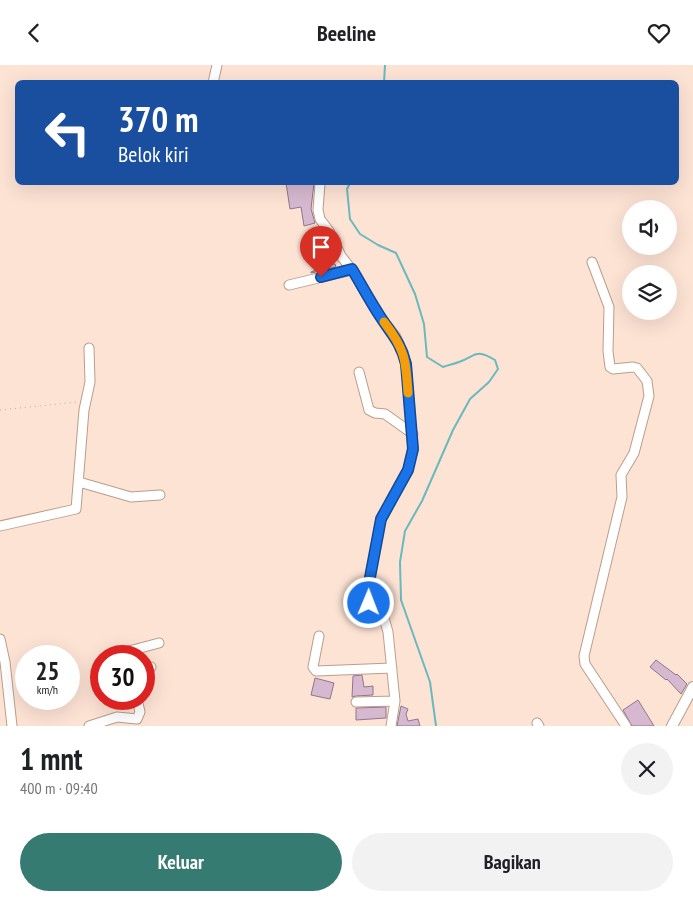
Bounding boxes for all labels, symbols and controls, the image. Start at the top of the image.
icon: back [20,19,48,47]
text: Beeline [317,19,376,47]
icon: heart [645,19,673,47]
text: 370 m [118,96,199,142]
icon: left [35,100,100,165]
text: Belok kiri [118,140,189,168]
map controls [622,200,677,320]
button: sound [622,200,677,255]
pin [300,226,342,277]
icon: arrive [307,233,335,261]
button: layers [622,265,677,320]
position arrow [342,576,394,628]
speed limit sign: 30 [90,645,155,710]
text: 25 [36,655,59,687]
text: km/h [37,682,58,697]
text: 1 mnt [20,739,83,778]
button: close [621,743,673,795]
text: 400 m · 09:40 [20,778,98,798]
button: Keluar [20,833,342,891]
button: Bagikan [352,833,673,891]

